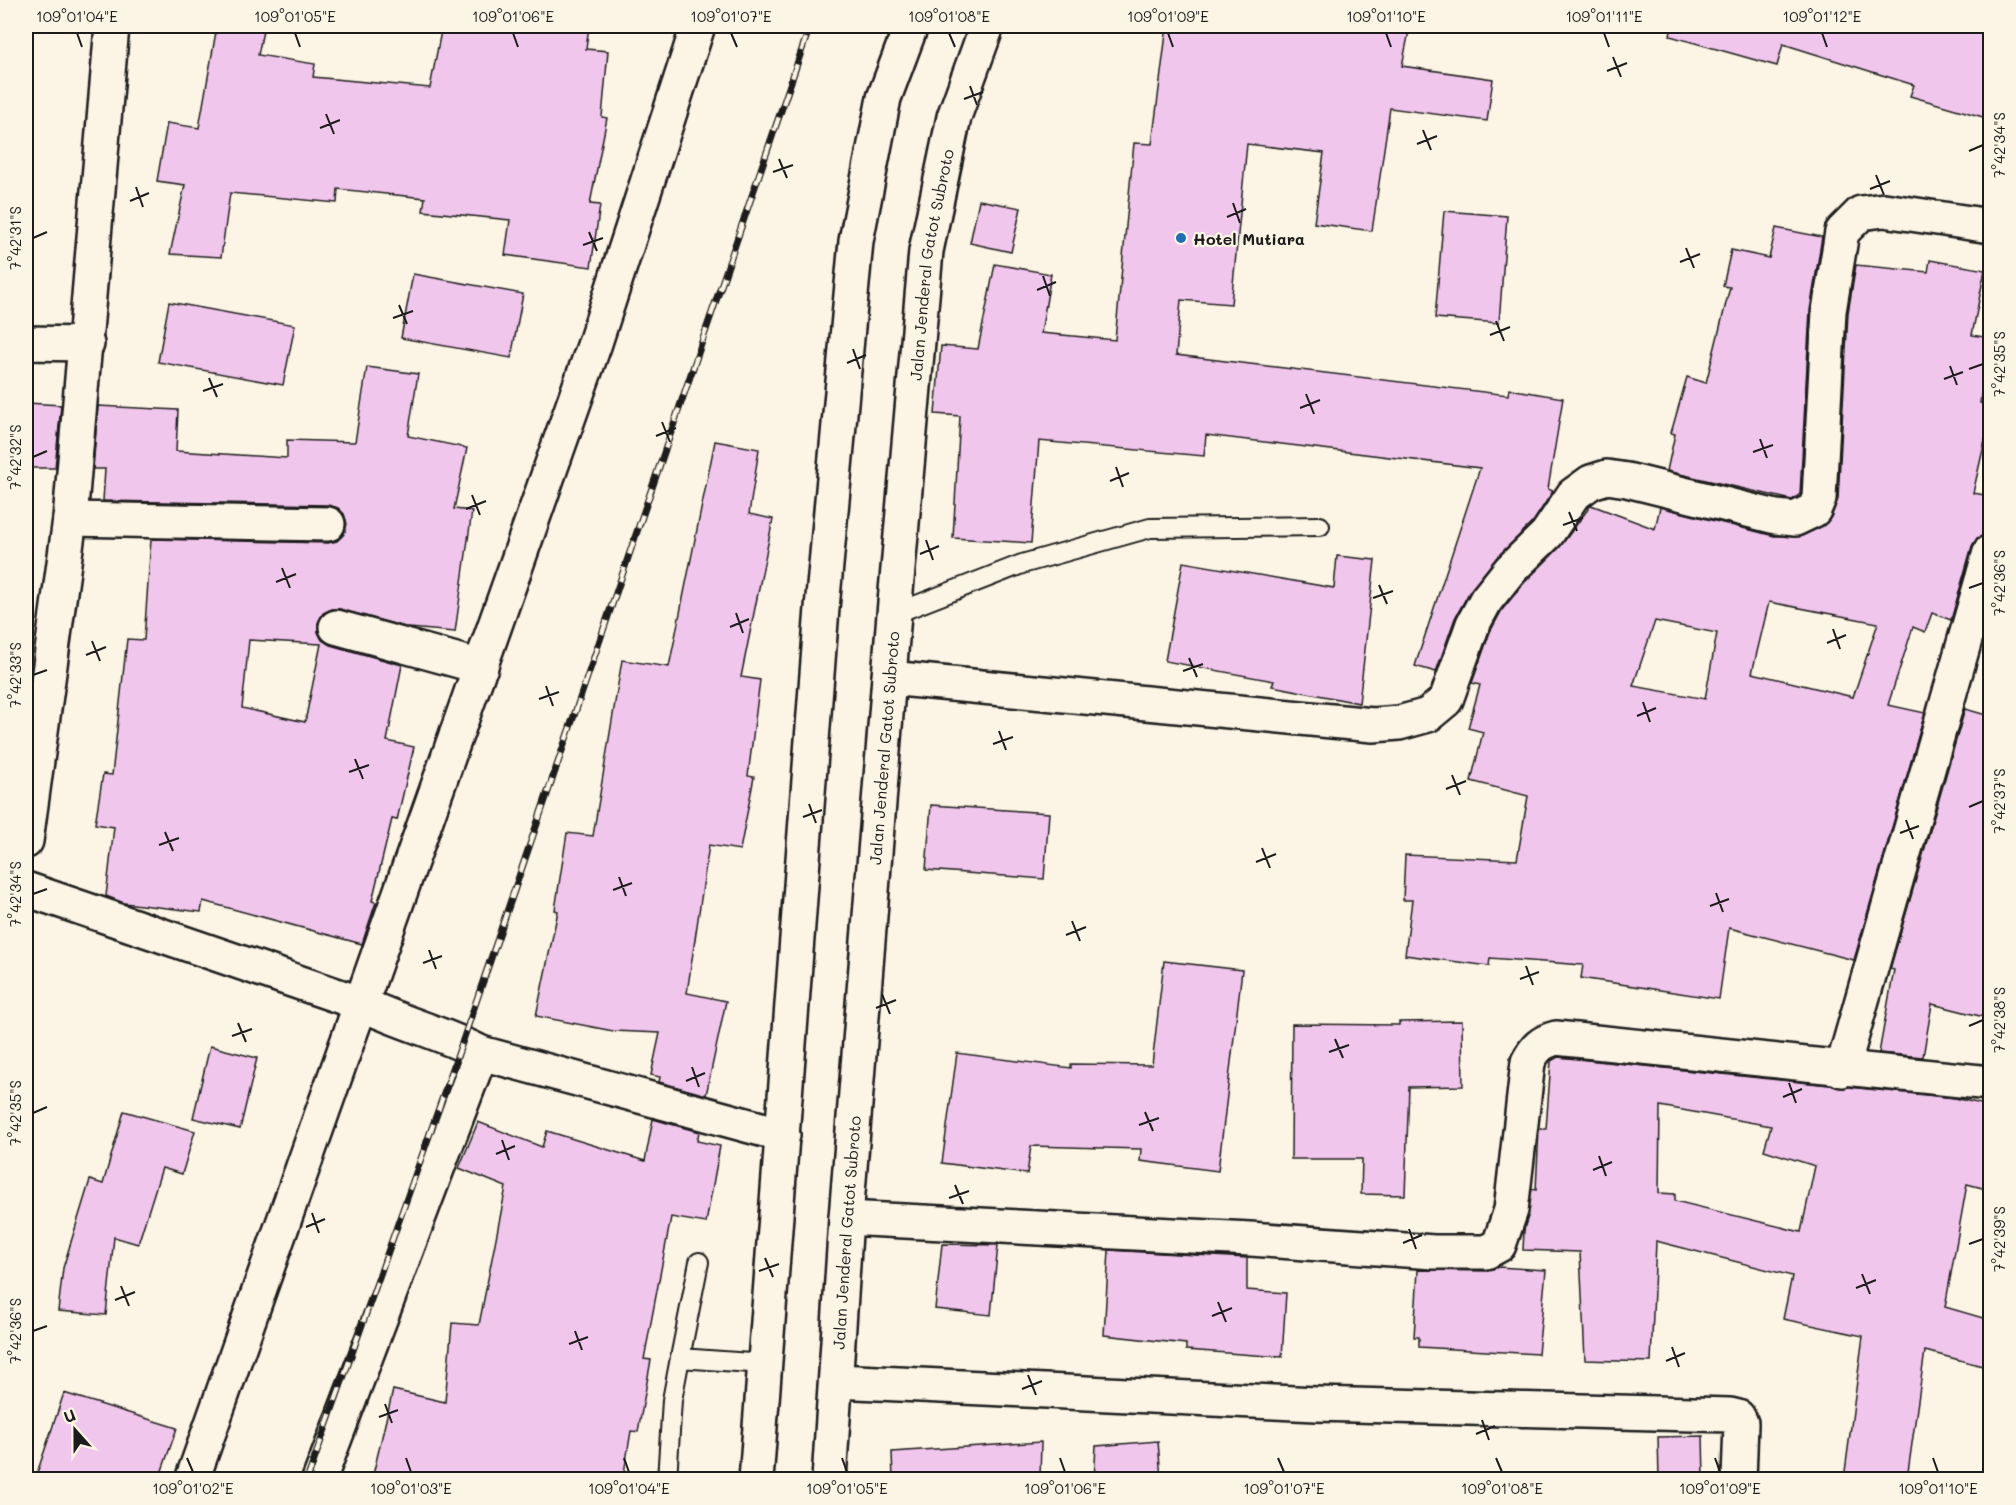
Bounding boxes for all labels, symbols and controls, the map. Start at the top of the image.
text: 109°01'04"E [36,6,118,26]
text: 109°01'05"E [254,6,336,26]
text: 109°01'06"E [472,6,554,26]
text: 109°01'07"E [690,6,772,26]
text: 109°01'08"E [908,6,990,26]
text: 109°01'09"E [1127,6,1209,26]
text: 109°01'10"E [1346,6,1426,26]
text: 109°01'11"E [1565,6,1643,26]
text: 109°01'12"E [1783,6,1862,26]
text: 7°42'34"S [1989,112,2009,178]
street label: Jalan Jenderal Gatot Subroto [904,147,958,381]
text: 7°42'31"S [5,206,25,270]
place label: Hotel Mutiara [1193,228,1305,249]
marker: Hotel Mutiara [1174,231,1188,245]
text: 7°42'35"S [1989,331,2009,397]
text: 7°42'32"S [5,424,25,490]
text: 7°42'36"S [1989,550,2009,616]
street label: Jalan Jenderal Gatot Subroto [864,630,903,866]
text: 7°42'33"S [5,642,25,708]
text: 7°42'37"S [1989,768,2009,834]
text: 7°42'34"S [5,861,25,927]
text: 7°42'38"S [1989,987,2009,1053]
text: 7°42'35"S [5,1080,25,1146]
street label: Jalan Jenderal Gatot Subroto [827,1115,865,1350]
text: 7°42'39"S [1989,1206,2009,1272]
text: 7°42'36"S [5,1298,25,1364]
north arrow [45,1400,105,1460]
text: U [60,1404,78,1427]
text: 109°01'02"E [152,1478,234,1498]
text: 109°01'03"E [370,1478,452,1498]
text: 109°01'04"E [588,1478,670,1498]
text: 109°01'05"E [806,1478,888,1498]
text: 109°01'06"E [1024,1478,1106,1498]
text: 109°01'07"E [1243,1478,1325,1498]
text: 109°01'08"E [1461,1478,1543,1498]
text: 109°01'09"E [1679,1478,1761,1498]
text: 109°01'10"E [1898,1478,1978,1498]

